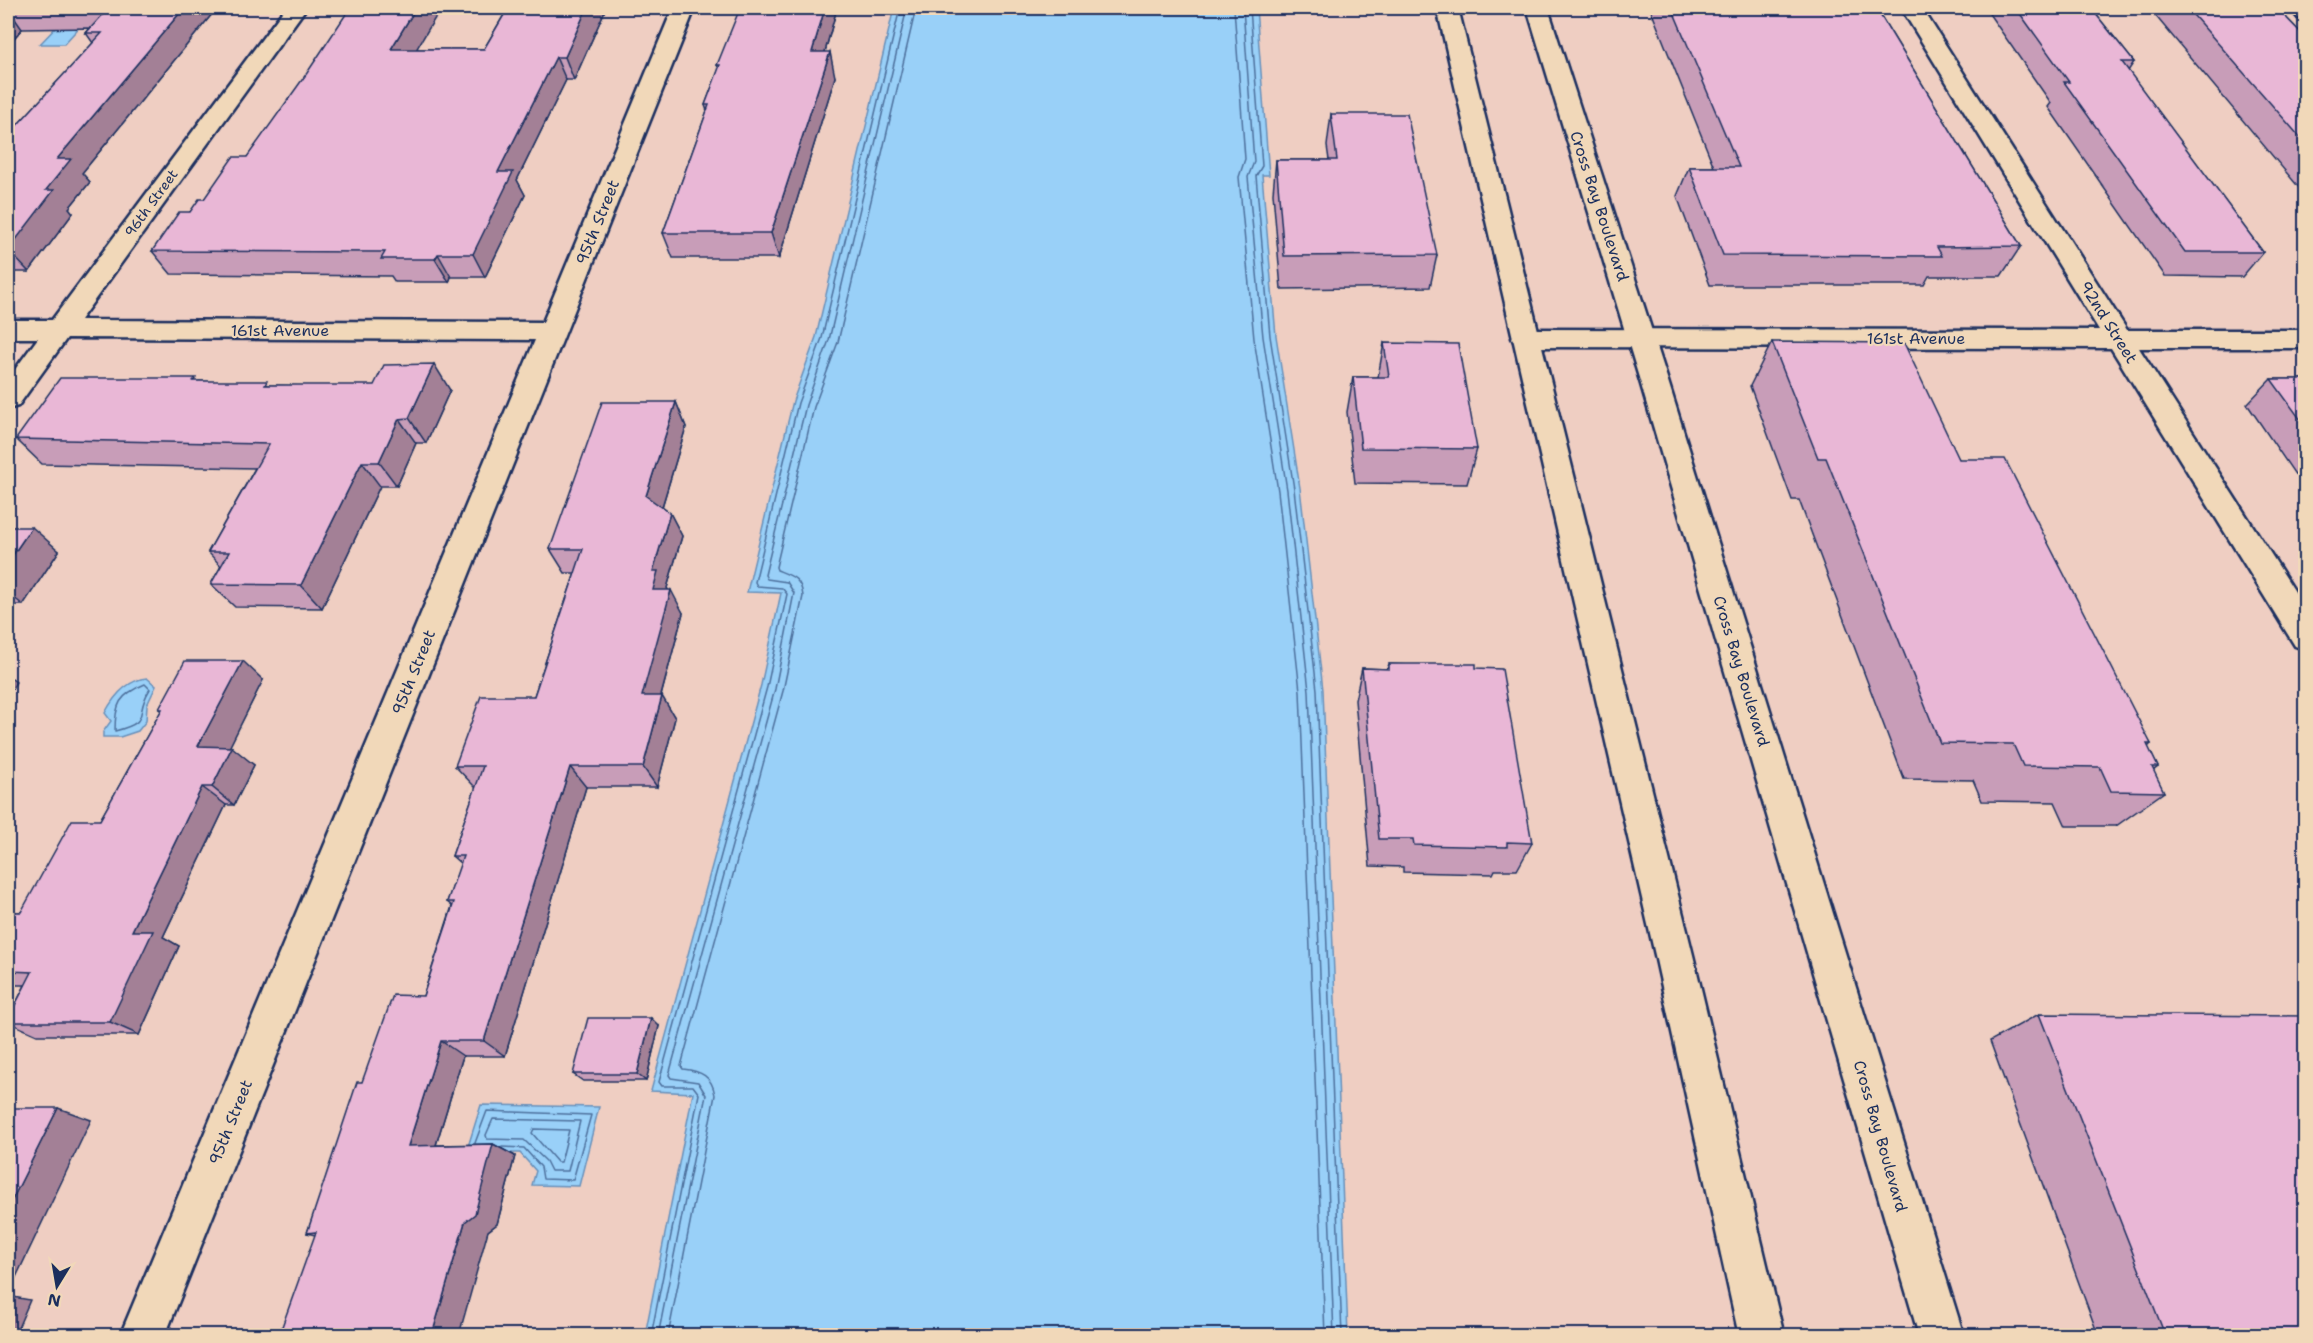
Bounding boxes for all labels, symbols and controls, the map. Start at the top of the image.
street label: Cross Bay Boulevard [1565,128,1634,284]
street label: 96th Street [120,166,182,240]
street label: 95th Street [571,177,624,268]
street label: 92nd Street [2075,277,2142,367]
street label: 161st Avenue [231,320,329,341]
street label: 161st Avenue [1867,328,1965,349]
street label: Cross Bay Boulevard [1709,593,1775,749]
street label: 95th Street [387,627,440,718]
street label: Cross Bay Boulevard [1849,1058,1912,1214]
street label: 95th Street [204,1077,257,1168]
north arrow [27,1256,87,1316]
text: N [46,1289,62,1312]

